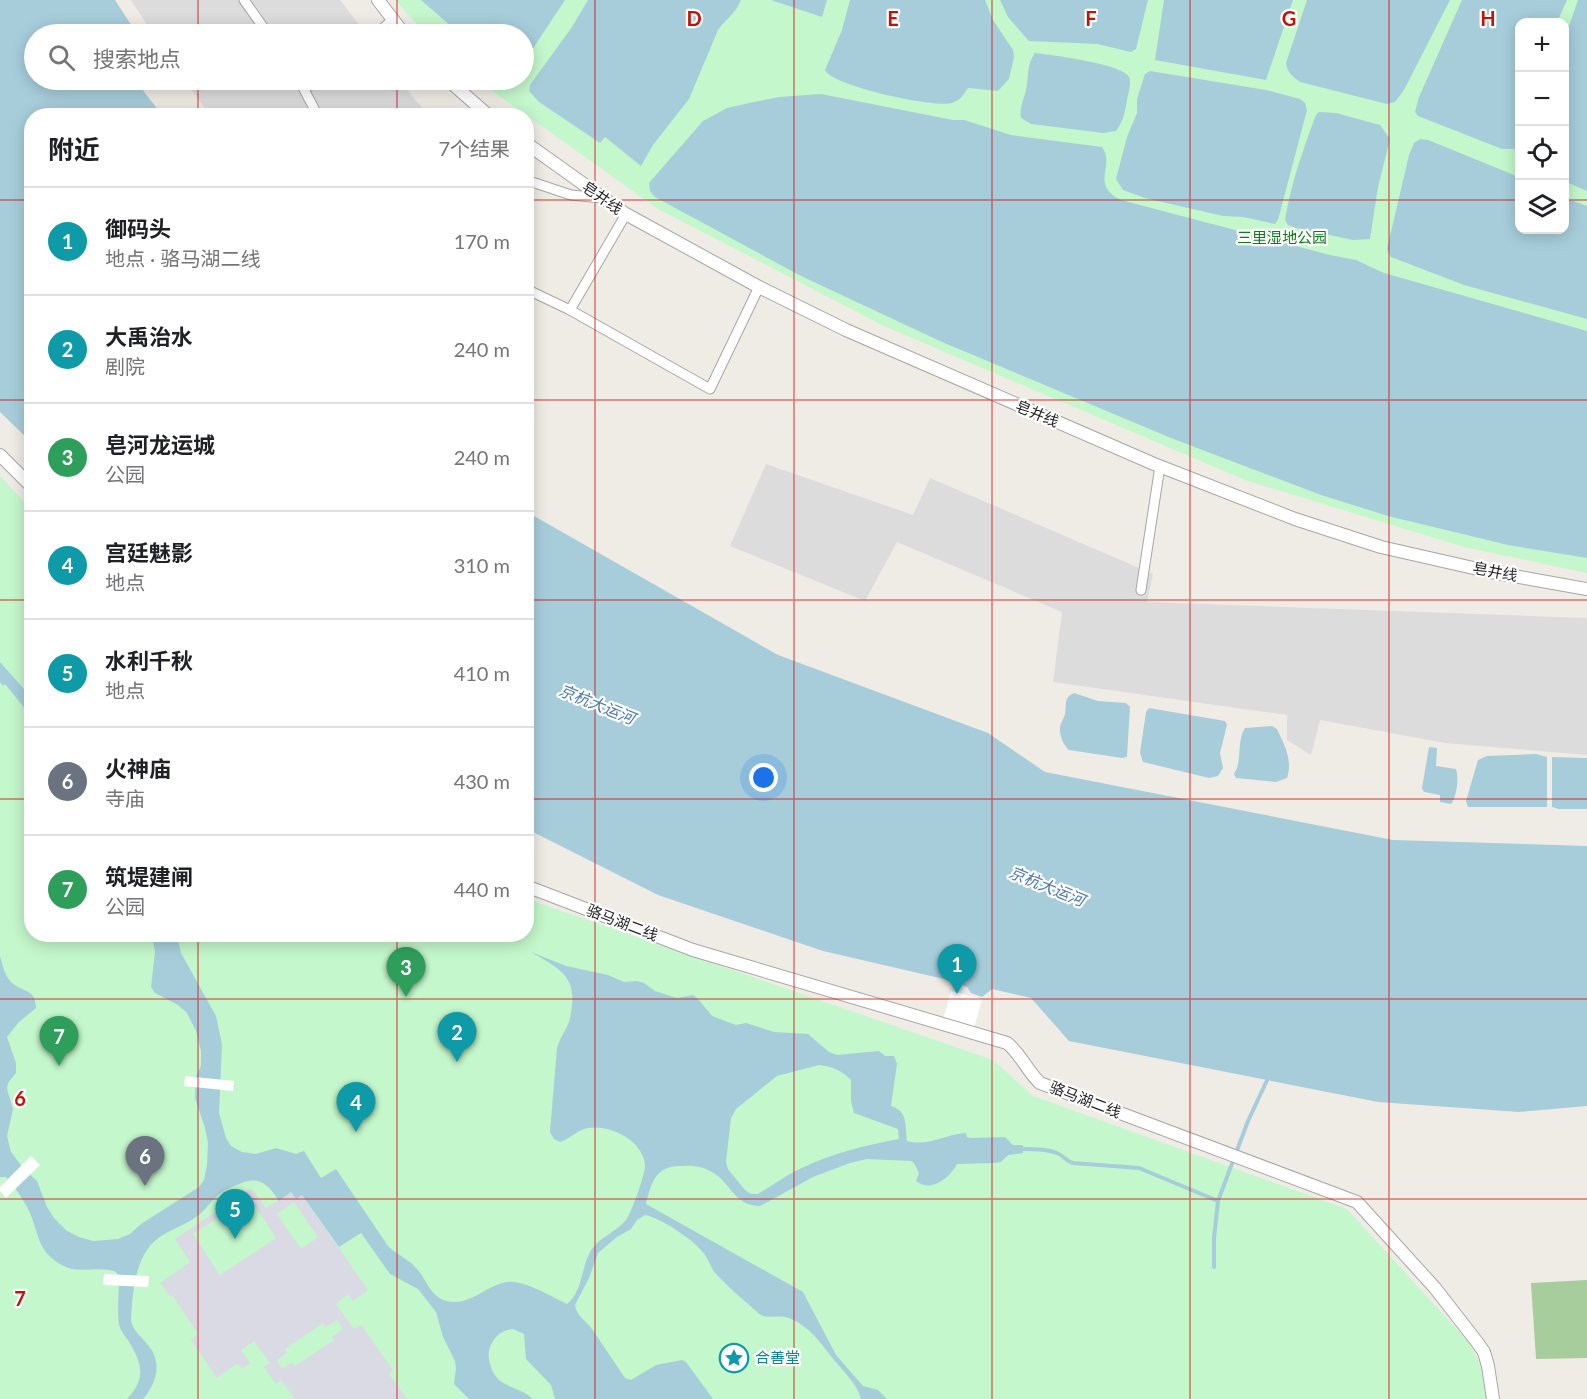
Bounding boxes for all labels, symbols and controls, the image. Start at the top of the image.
text: D [686,6,702,30]
text: E [887,6,899,30]
text: F [1085,6,1097,30]
text: G [1282,6,1296,30]
text: H [1480,6,1496,30]
map controls [1515,18,1569,234]
button: + [1515,18,1569,72]
search box [24,24,534,90]
icon: search [45,41,78,74]
text: 搜索地点 [93,45,181,72]
button: − [1515,72,1569,126]
button: locate [1515,126,1569,180]
text: 附近 [48,133,100,165]
text: 7个结果 [438,136,510,160]
street label: 皂井线 [579,177,626,217]
button: layers [1515,180,1569,234]
text: 御码头 [105,215,171,242]
park label: 三里湿地公园 [1237,228,1327,246]
text: 1 [62,229,73,253]
text: 170 m [454,229,510,253]
text: 地点 · 骆马湖二线 [105,246,260,270]
text: 大禹治水 [105,323,193,350]
text: 2 [62,337,73,361]
text: 240 m [454,337,510,361]
text: 剧院 [105,354,145,378]
street label: 皂井线 [1013,396,1062,430]
text: 皂河龙运城 [105,431,215,458]
text: 3 [62,445,73,469]
text: 240 m [454,445,510,469]
text: 公园 [105,462,145,486]
text: 宫廷魅影 [105,539,193,566]
text: 4 [62,553,73,577]
text: 310 m [454,553,510,577]
street label: 皂井线 [1471,558,1519,584]
text: 地点 [105,570,145,594]
text: 水利千秋 [105,647,193,674]
text: 5 [62,661,73,685]
text: 410 m [454,661,510,685]
text: 地点 [105,678,145,702]
water label: 京杭大运河 [557,680,641,728]
text: 火神庙 [105,755,171,782]
your location [749,763,778,792]
text: 6 [62,769,73,793]
text: 430 m [454,769,510,793]
text: 寺庙 [105,786,145,810]
water label: 京杭大运河 [1007,862,1091,910]
text: 筑堤建闸 [105,863,193,890]
text: 7 [62,877,73,901]
text: 440 m [454,877,510,901]
text: 公园 [105,894,145,918]
street label: 骆马湖二线 [584,900,661,944]
pin: 1 [938,944,976,994]
pin: 3 [386,948,426,997]
pin: 2 [438,1012,476,1062]
pin: 7 [40,1016,78,1066]
street label: 骆马湖二线 [1047,1077,1124,1121]
pin: 4 [336,1082,376,1132]
text: 6 [14,1086,26,1110]
pin: 6 [126,1136,164,1186]
pin: 5 [216,1190,254,1239]
text: 7 [14,1286,26,1310]
place icon: 合善堂 [718,1342,750,1374]
place label: 合善堂 [755,1348,800,1366]

